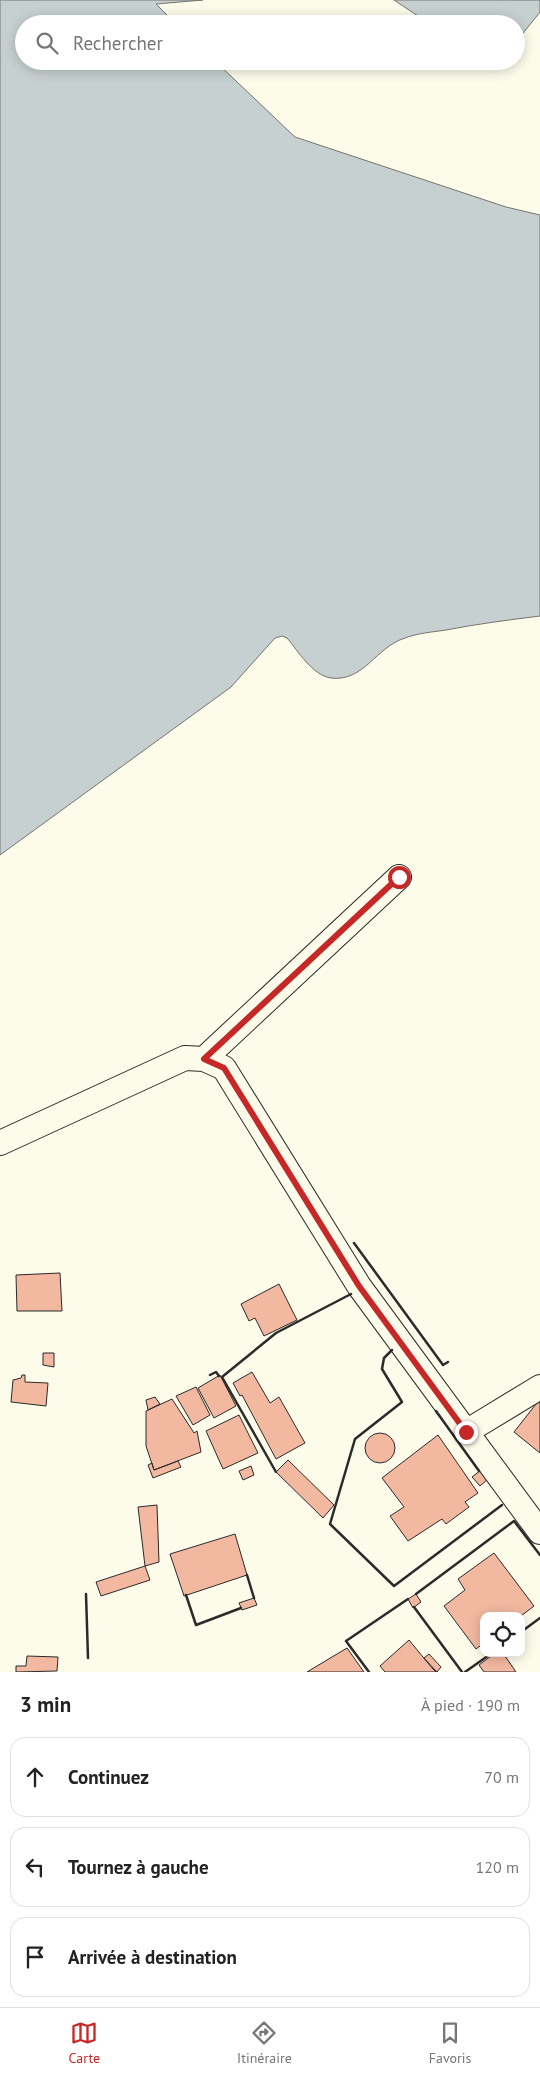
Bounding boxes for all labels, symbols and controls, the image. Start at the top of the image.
search box [15,15,525,70]
icon: search [33,29,61,57]
text: Rechercher [73,31,163,55]
route start [388,866,411,889]
route end [455,1421,478,1444]
map controls [480,1612,525,1657]
button: locate [480,1612,525,1657]
text: 3 min [20,1691,71,1718]
text: À pied · 190 m [421,1695,520,1715]
icon: ahead [21,1763,49,1791]
text: Continuez [68,1765,149,1789]
text: 70 m [484,1767,519,1787]
icon: left [21,1853,49,1881]
text: Tournez à gauche [68,1855,209,1879]
text: 120 m [476,1857,519,1877]
icon: arrive [21,1943,49,1971]
text: Arrivée à destination [68,1945,237,1969]
tab: Carte [69,2019,100,2067]
tab: Itinéraire [237,2019,292,2067]
tab: Favoris [429,2019,471,2067]

